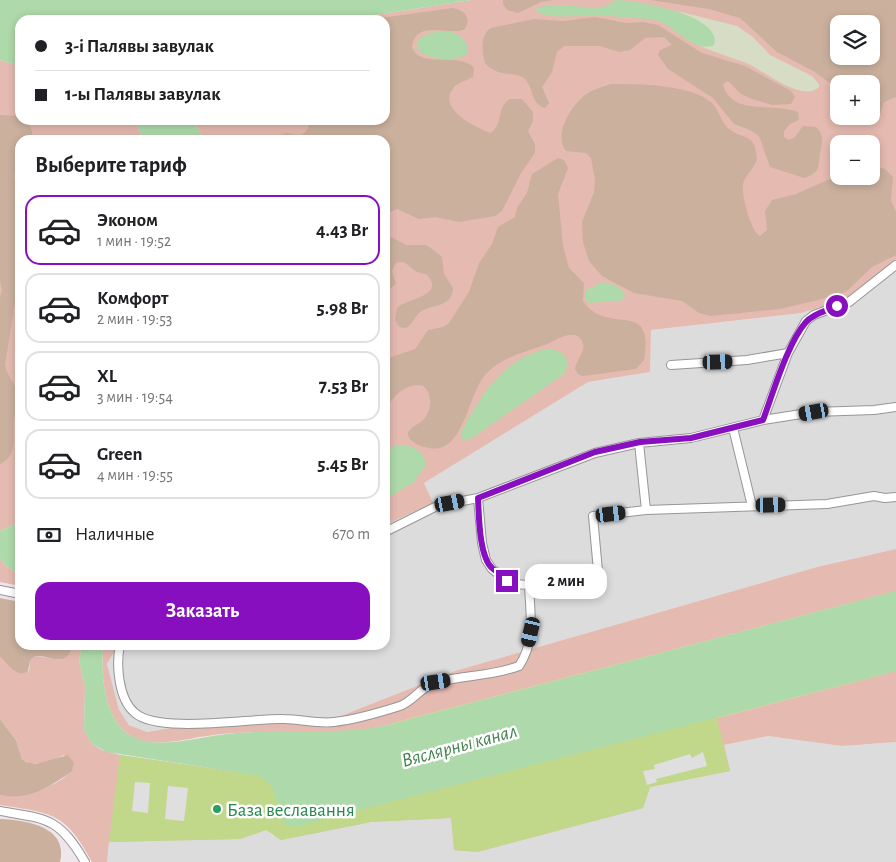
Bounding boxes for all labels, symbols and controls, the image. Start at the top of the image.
map controls [830,15,880,185]
button: layers [830,15,880,65]
text: 3-і Палявы завулак [65,37,214,56]
button: + [830,75,880,125]
text: 1-ы Палявы завулак [65,85,221,104]
button: − [830,135,880,185]
text: Выберите тариф [35,154,187,176]
icon: car [37,208,82,253]
text: Эконом [97,211,158,230]
text: 4.43 Br [316,221,368,240]
text: 1 мин · 19:52 [97,233,171,249]
icon: car [37,286,82,331]
text: Комфорт [97,289,168,308]
route start [826,295,848,317]
text: 5.98 Br [317,299,368,318]
text: 2 мин · 19:53 [97,311,172,327]
car [702,354,733,370]
icon: car [37,364,82,409]
text: XL [97,367,117,386]
text: 7.53 Br [319,377,368,396]
text: 3 мин · 19:54 [97,389,173,405]
car [797,402,830,422]
icon: car [37,442,82,487]
text: Green [97,445,143,464]
text: 5.45 Br [317,455,368,474]
text: 4 мин · 19:55 [97,467,173,483]
car [433,493,466,513]
car [755,497,786,513]
car [595,505,626,523]
icon: cash [35,521,63,549]
text: Наличные [75,525,155,544]
text: 670 m [332,526,370,542]
callout: 2 мин [524,564,607,598]
route end [496,570,518,592]
text: 2 мин [547,573,585,589]
button: Заказать [35,582,370,640]
car [520,616,541,648]
car [420,672,451,692]
water label: Вяслярны канал [399,721,519,771]
place label: База веславання [227,801,355,820]
marker: База веславання [211,803,223,815]

